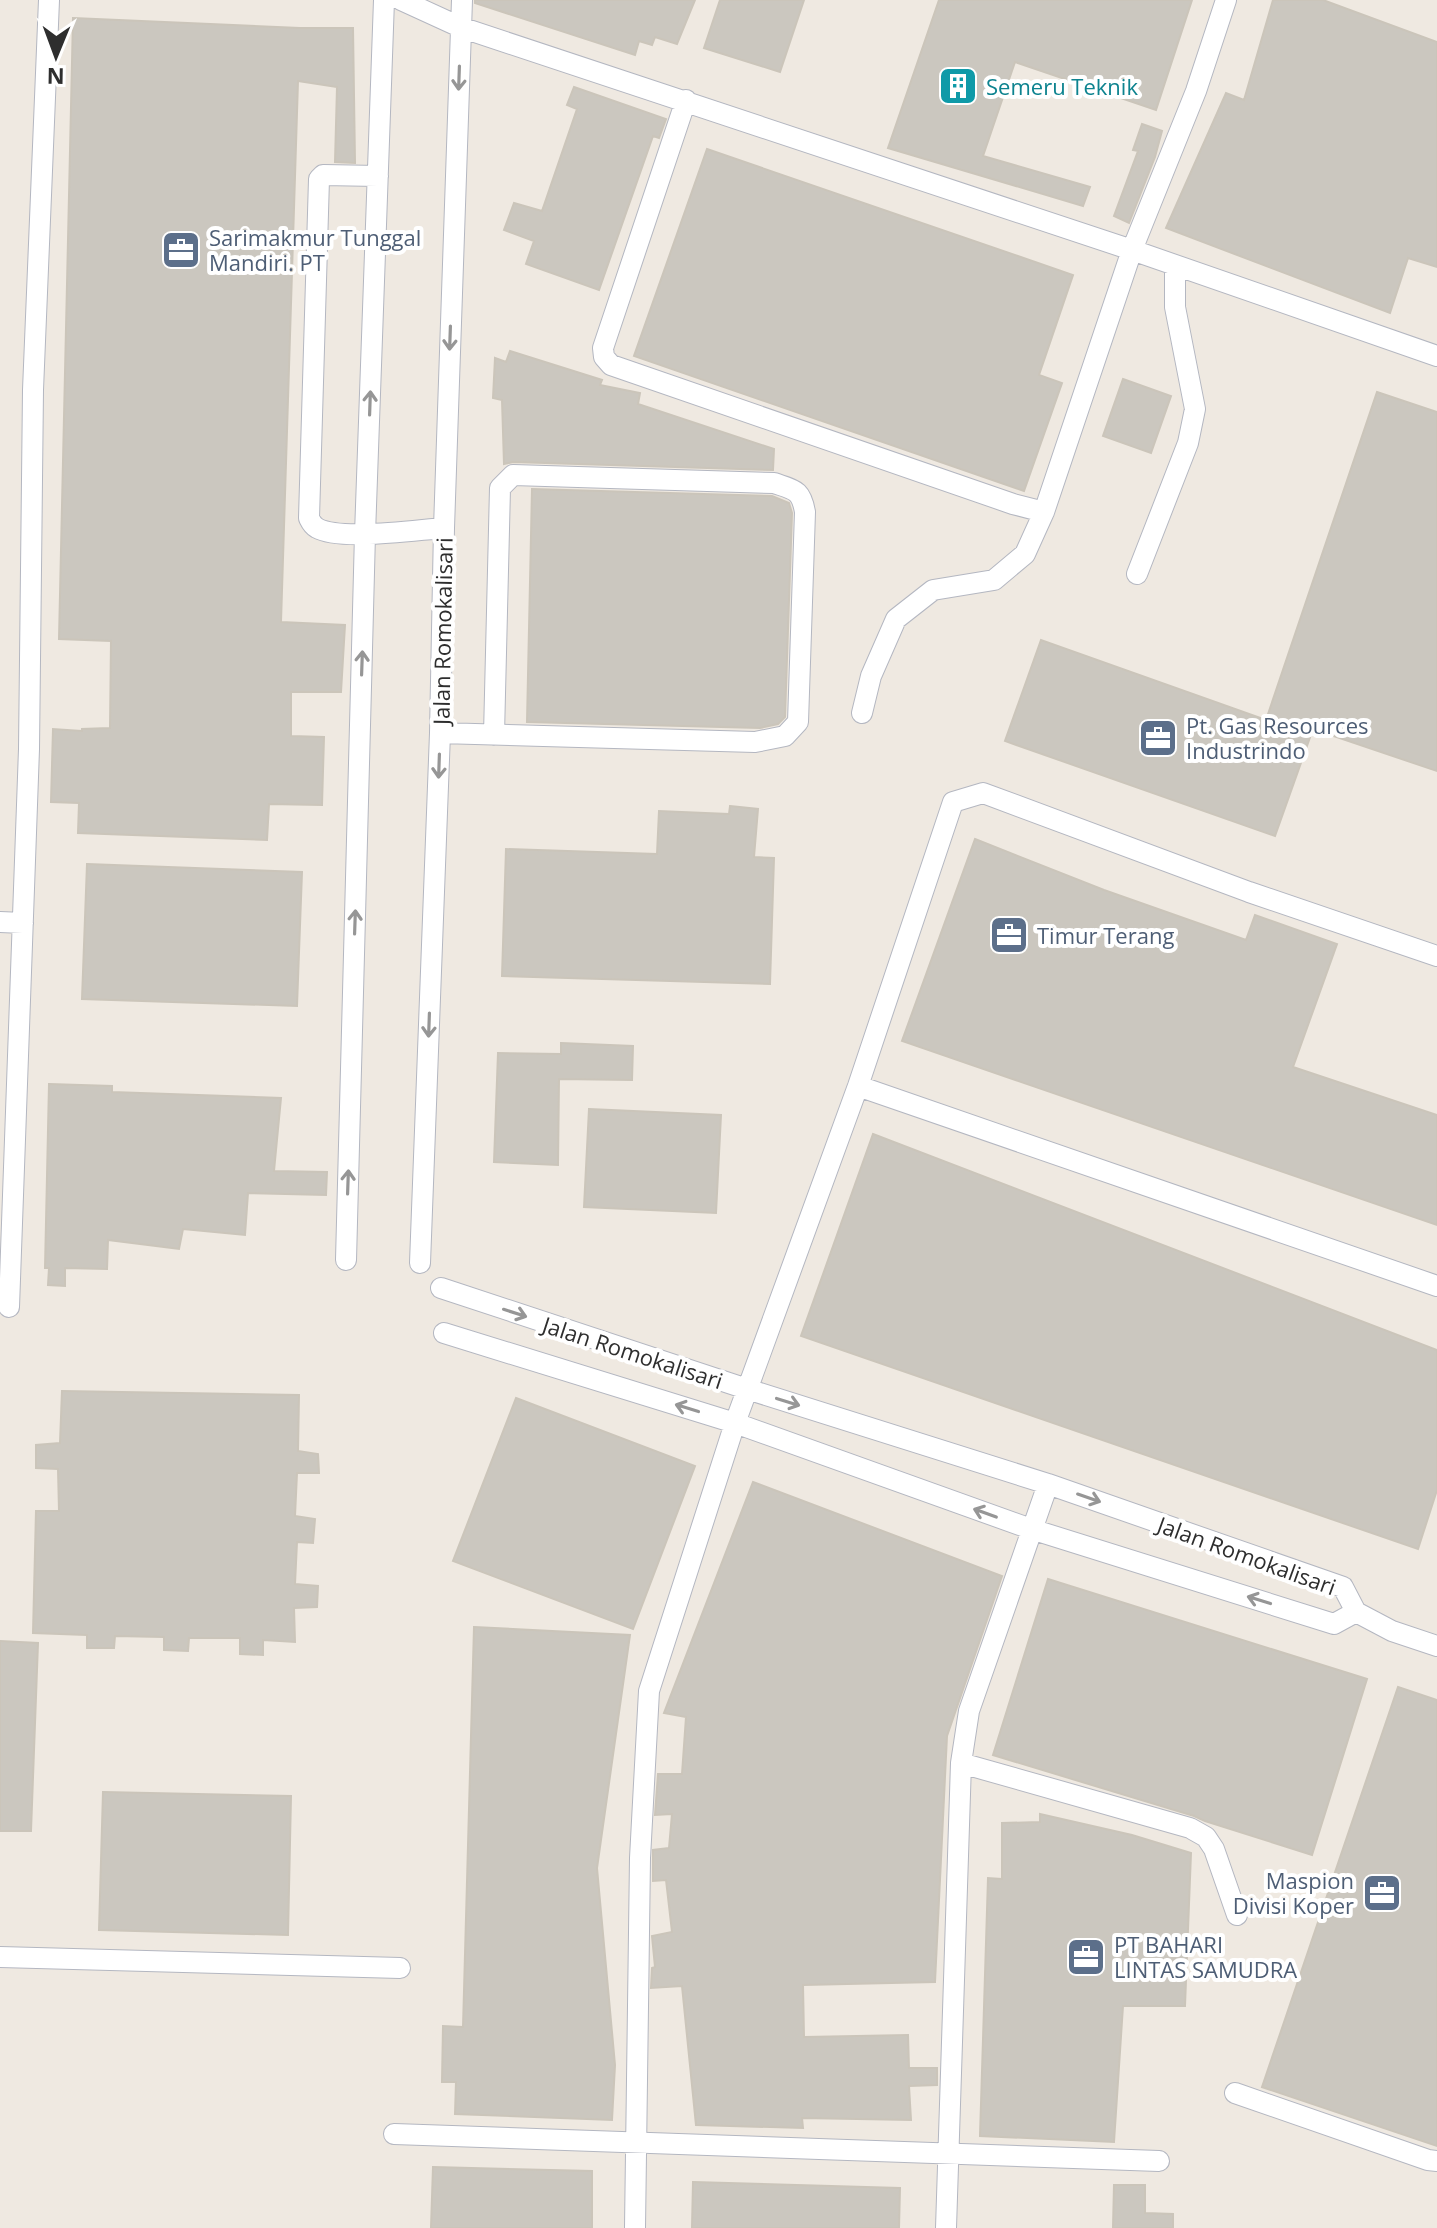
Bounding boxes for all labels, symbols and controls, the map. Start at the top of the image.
north arrow [16,16,96,96]
text: N [46,62,65,92]
one-way arrow [451,64,466,91]
building icon: Semeru Teknik [937,65,979,107]
place label: Semeru Teknik [986,71,1138,101]
place label: Sarimakmur Tunggal Mandiri. PT [209,222,421,277]
office icon: Sarimakmur Tunggal Mandiri. PT [160,229,202,271]
one-way arrow [443,324,458,351]
one-way arrow [363,390,378,417]
street label: Jalan Romokalisari [425,537,459,727]
one-way arrow [354,650,369,677]
place label: Pt. Gas Resources Industrindo [1186,710,1369,765]
office icon: Pt. Gas Resources Industrindo [1137,717,1179,759]
one-way arrow [431,752,446,779]
one-way arrow [347,909,363,936]
office icon: Timur Terang [988,914,1030,956]
place label: Timur Terang [1037,920,1174,950]
one-way arrow [421,1011,436,1038]
one-way arrow [340,1169,356,1196]
one-way arrow [502,1306,527,1321]
street label: Jalan Romokalisari [537,1308,727,1395]
one-way arrow [775,1395,801,1410]
one-way arrow [675,1400,701,1415]
one-way arrow [1077,1492,1102,1507]
one-way arrow [973,1505,998,1519]
street label: Jalan Romokalisari [1152,1508,1340,1601]
one-way arrow [1247,1592,1272,1607]
place label: Maspion Divisi Koper [1233,1865,1354,1920]
office icon: Maspion Divisi Koper [1361,1872,1403,1914]
place label: PT BAHARI LINTAS SAMUDRA [1114,1929,1297,1984]
office icon: PT BAHARI LINTAS SAMUDRA [1065,1936,1107,1978]

